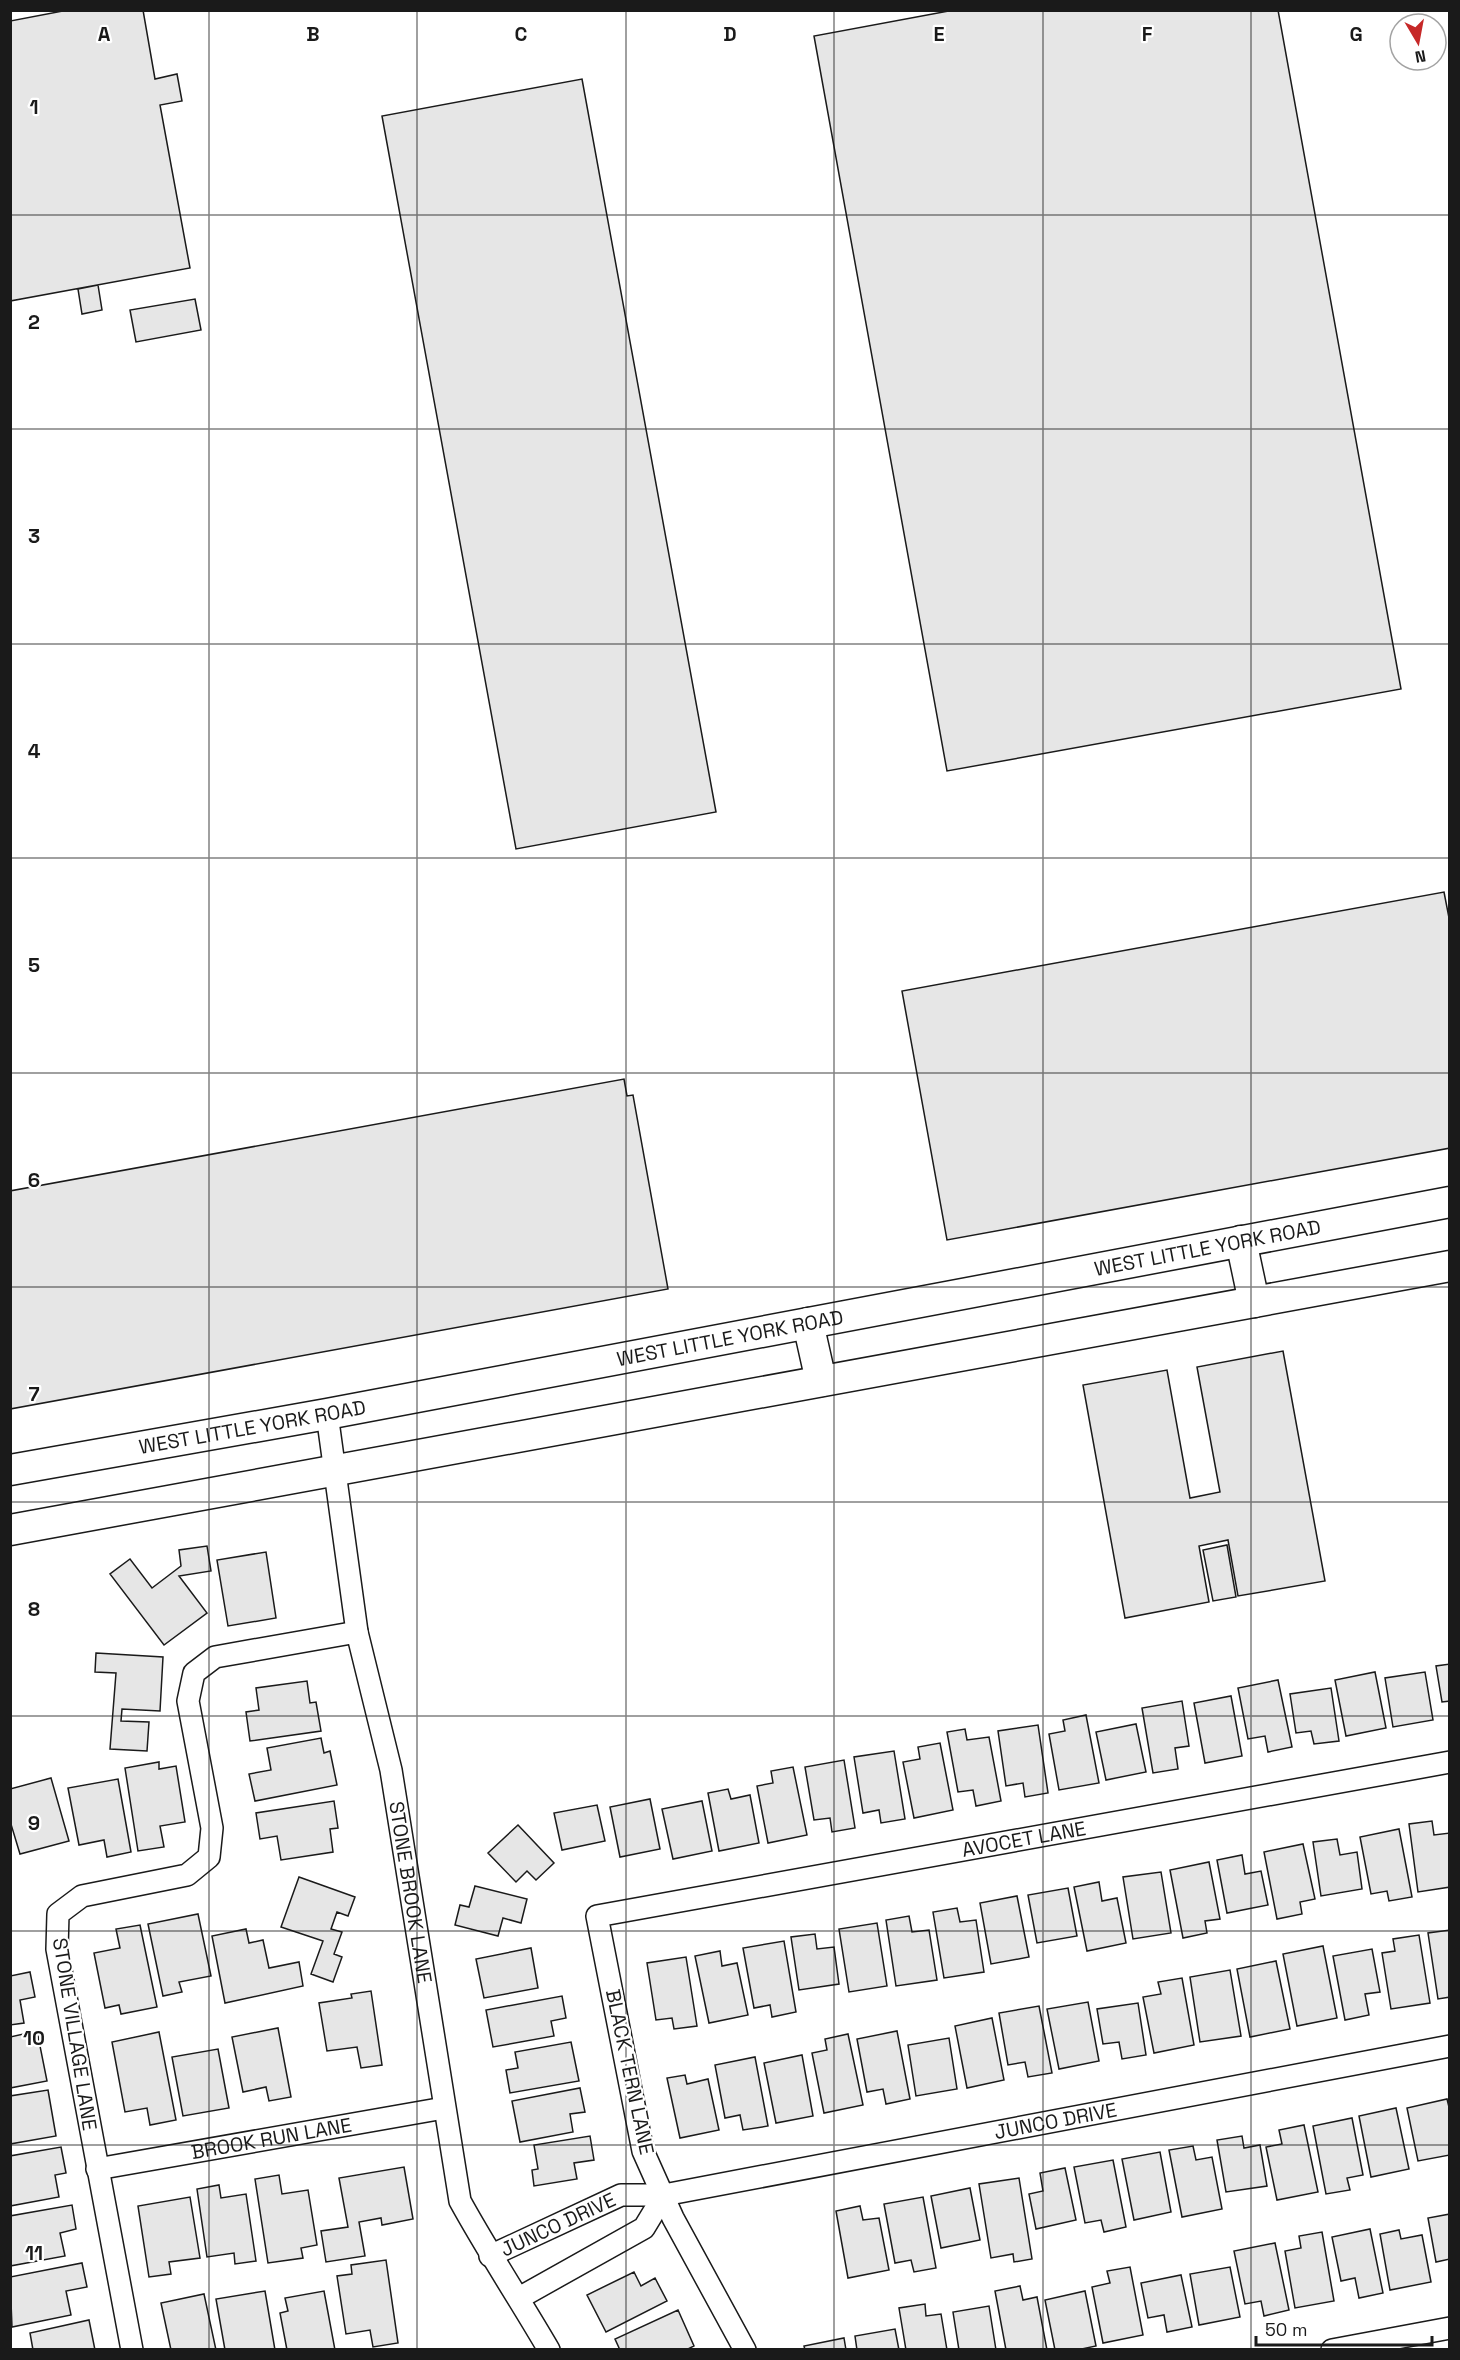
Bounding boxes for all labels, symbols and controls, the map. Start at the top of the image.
north arrow [1388,12,1448,72]
text: A [98,21,111,47]
text: B [306,21,320,47]
text: C [515,21,528,47]
text: D [723,21,737,47]
text: E [933,21,945,47]
text: F [1142,21,1153,47]
text: G [1349,21,1363,47]
text: N [1413,45,1428,68]
text: 1 [29,94,39,120]
text: 2 [28,309,40,335]
text: 3 [28,523,40,549]
text: 4 [28,738,41,764]
text: 5 [28,952,40,978]
text: 6 [28,1167,40,1193]
street label: WEST LITTLE YORK ROAD [1092,1214,1323,1282]
street label: WEST LITTLE YORK ROAD [615,1304,845,1372]
text: 7 [28,1381,40,1407]
street label: WEST LITTLE YORK ROAD [137,1394,368,1460]
text: 8 [28,1596,40,1622]
street label: STONE BROOK LANE [383,1799,438,1985]
text: 9 [28,1810,40,1836]
street label: AVOCET LANE [960,1815,1088,1863]
street label: STONE VILLAGE LANE [47,1936,103,2132]
street label: BLACK TERN LANE [600,1987,660,2157]
text: 10 [23,2025,45,2051]
street label: JUNCO DRIVE [992,2096,1119,2145]
street label: BROOK RUN LANE [189,2111,354,2165]
street label: JUNCO DRIVE [496,2186,620,2262]
text: 11 [25,2240,43,2266]
scale bar [1256,2309,1432,2347]
text: 50 m [1265,2318,1307,2341]

